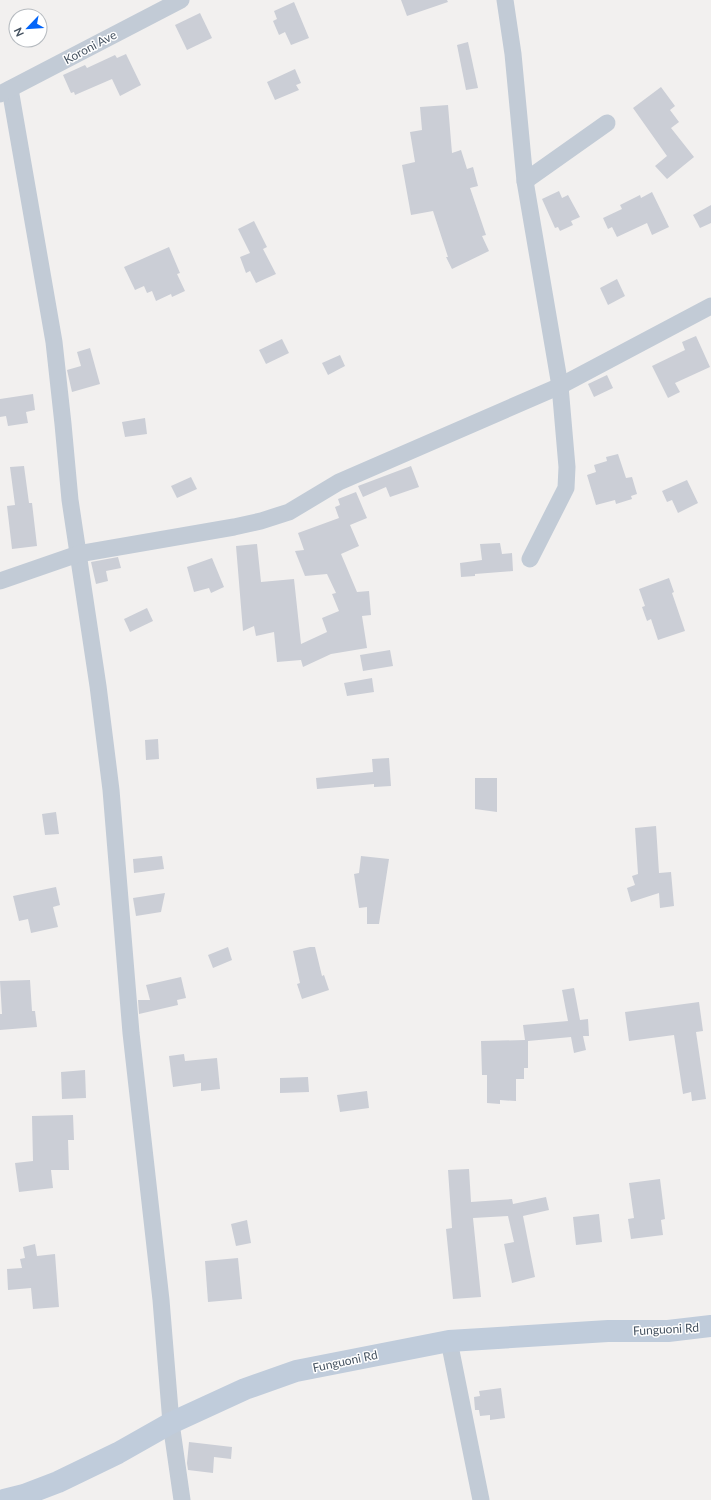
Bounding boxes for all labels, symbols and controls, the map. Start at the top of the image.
north arrow [8,8,48,48]
text: N [11,26,26,39]
street label: Koroni Ave [61,27,119,67]
street label: Funguoni Rd [633,1320,699,1338]
street label: Funguoni Rd [311,1347,379,1375]

